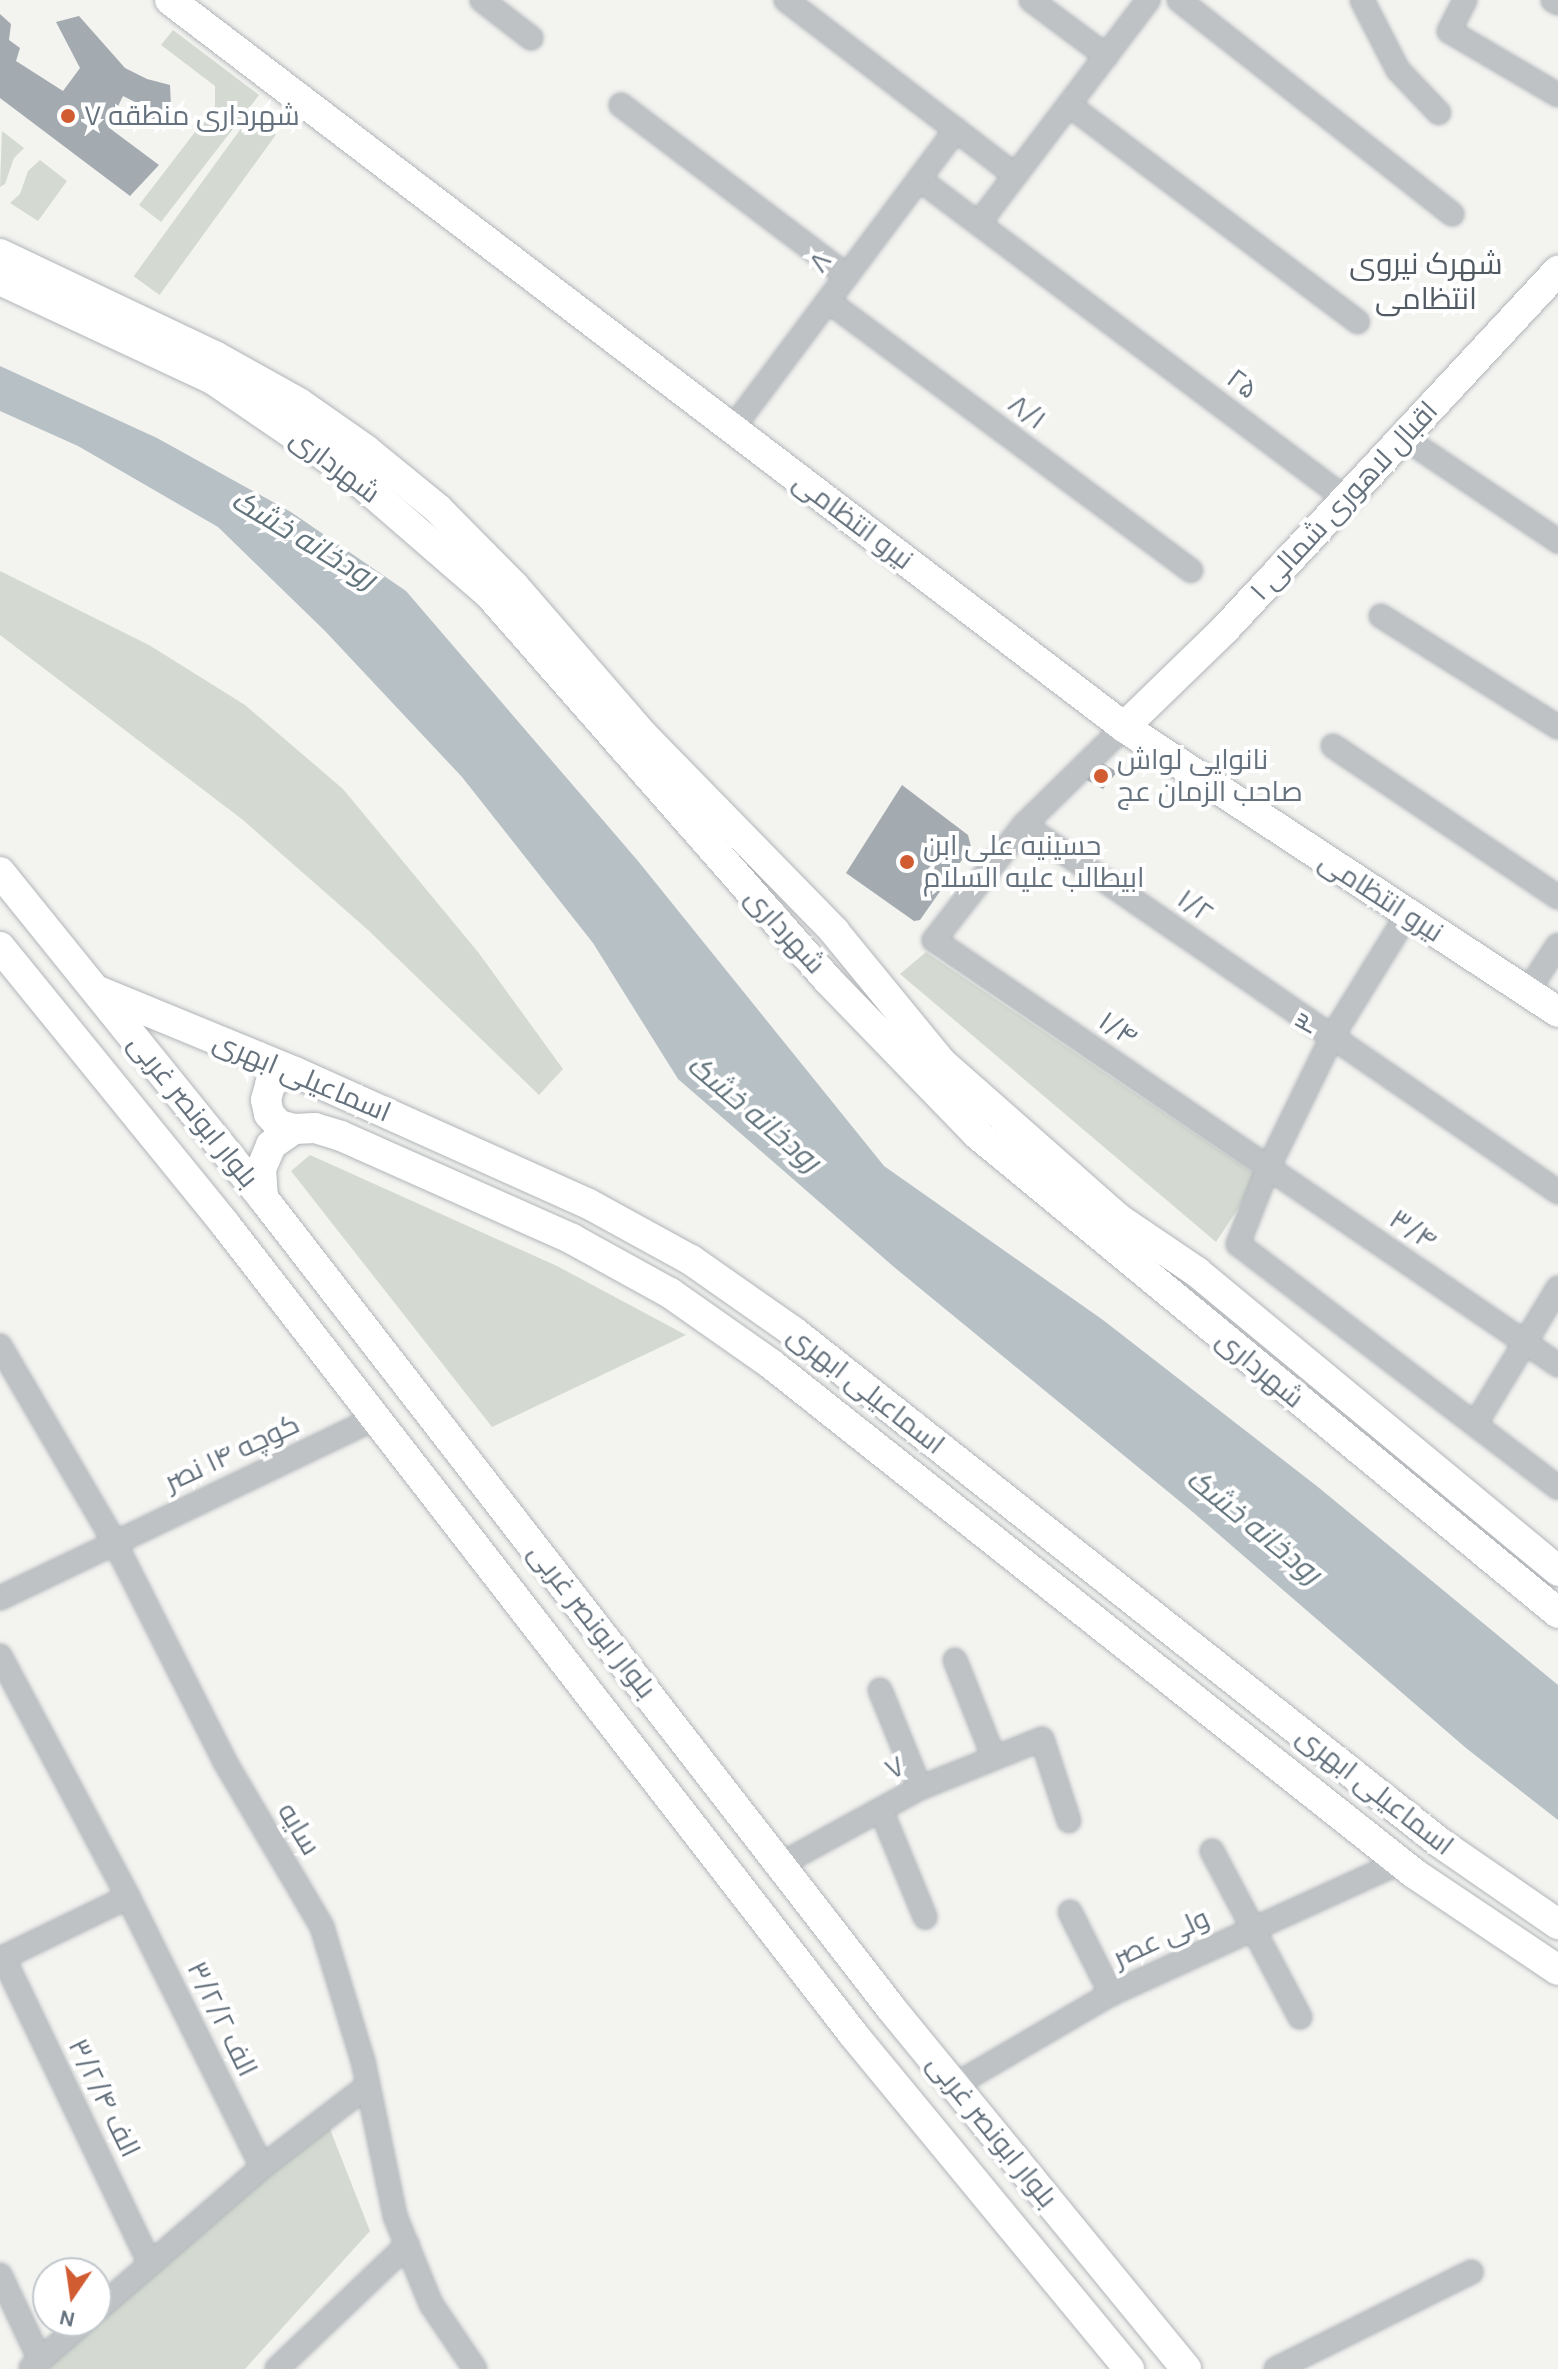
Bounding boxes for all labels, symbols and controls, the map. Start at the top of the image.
place label: شهرداری منطقه ۷ [84,99,300,133]
marker: شهرداری منطقه ۷ [59,107,77,125]
street label: ۸ [801,245,839,279]
district label: شهرک نیروی انتظامی [1349,246,1503,316]
street label: ۲۵ [1220,362,1264,406]
street label: ۸/۱ [1002,387,1052,437]
street label: اقبال لاهوری شمالی ۱ [1243,394,1445,608]
street label: شهرداری [284,421,386,511]
street label: نیرو انتظامی [786,465,920,577]
water label: رودخانه خشک [225,482,383,596]
place label: نانوایی لواش صاحب الزمان عج [1117,743,1303,809]
marker: نانوایی لواش صاحب الزمان عج [1092,767,1110,785]
place label: حسینیه علی ابن ابیطالب علیه السلام [923,829,1145,895]
street label: نیرو انتظامی [1313,844,1449,950]
marker: حسینیه علی ابن ابیطالب علیه السلام [898,853,916,871]
street label: شهرداری [738,881,832,981]
street label: ۱/۲ [1171,882,1219,930]
street label: ۱/۴ [1092,1004,1144,1054]
street label: ۳ [1287,1008,1325,1040]
street label: اسماعیلی ابهری [208,1024,396,1130]
street label: بلوار ابونصر غربی [121,1028,265,1194]
water label: رودخانه خشک [680,1047,828,1179]
street label: ۳/۴ [1383,1202,1443,1258]
street label: اسماعیلی ابهری [781,1318,951,1462]
street label: شهرداری [1210,1323,1310,1415]
street label: کوچه ۱۴ نصر [159,1407,305,1499]
water label: رودخانه خشک [1179,1461,1329,1591]
street label: بلوار ابونصر غربی [521,1537,663,1705]
street label: اسماعیلی ابهری [1290,1719,1460,1863]
street label: ۷ [880,1749,910,1787]
street label: سایه [270,1797,328,1861]
street label: ولی عصر [1108,1901,1214,1975]
street label: ۳/۲/۲ الف [180,1956,264,2082]
street label: ۳/۲/۴ الف [61,2033,147,2163]
street label: بلوار ابونصر غربی [920,2048,1064,2214]
north arrow [32,2257,112,2337]
text: N [56,2304,78,2333]

